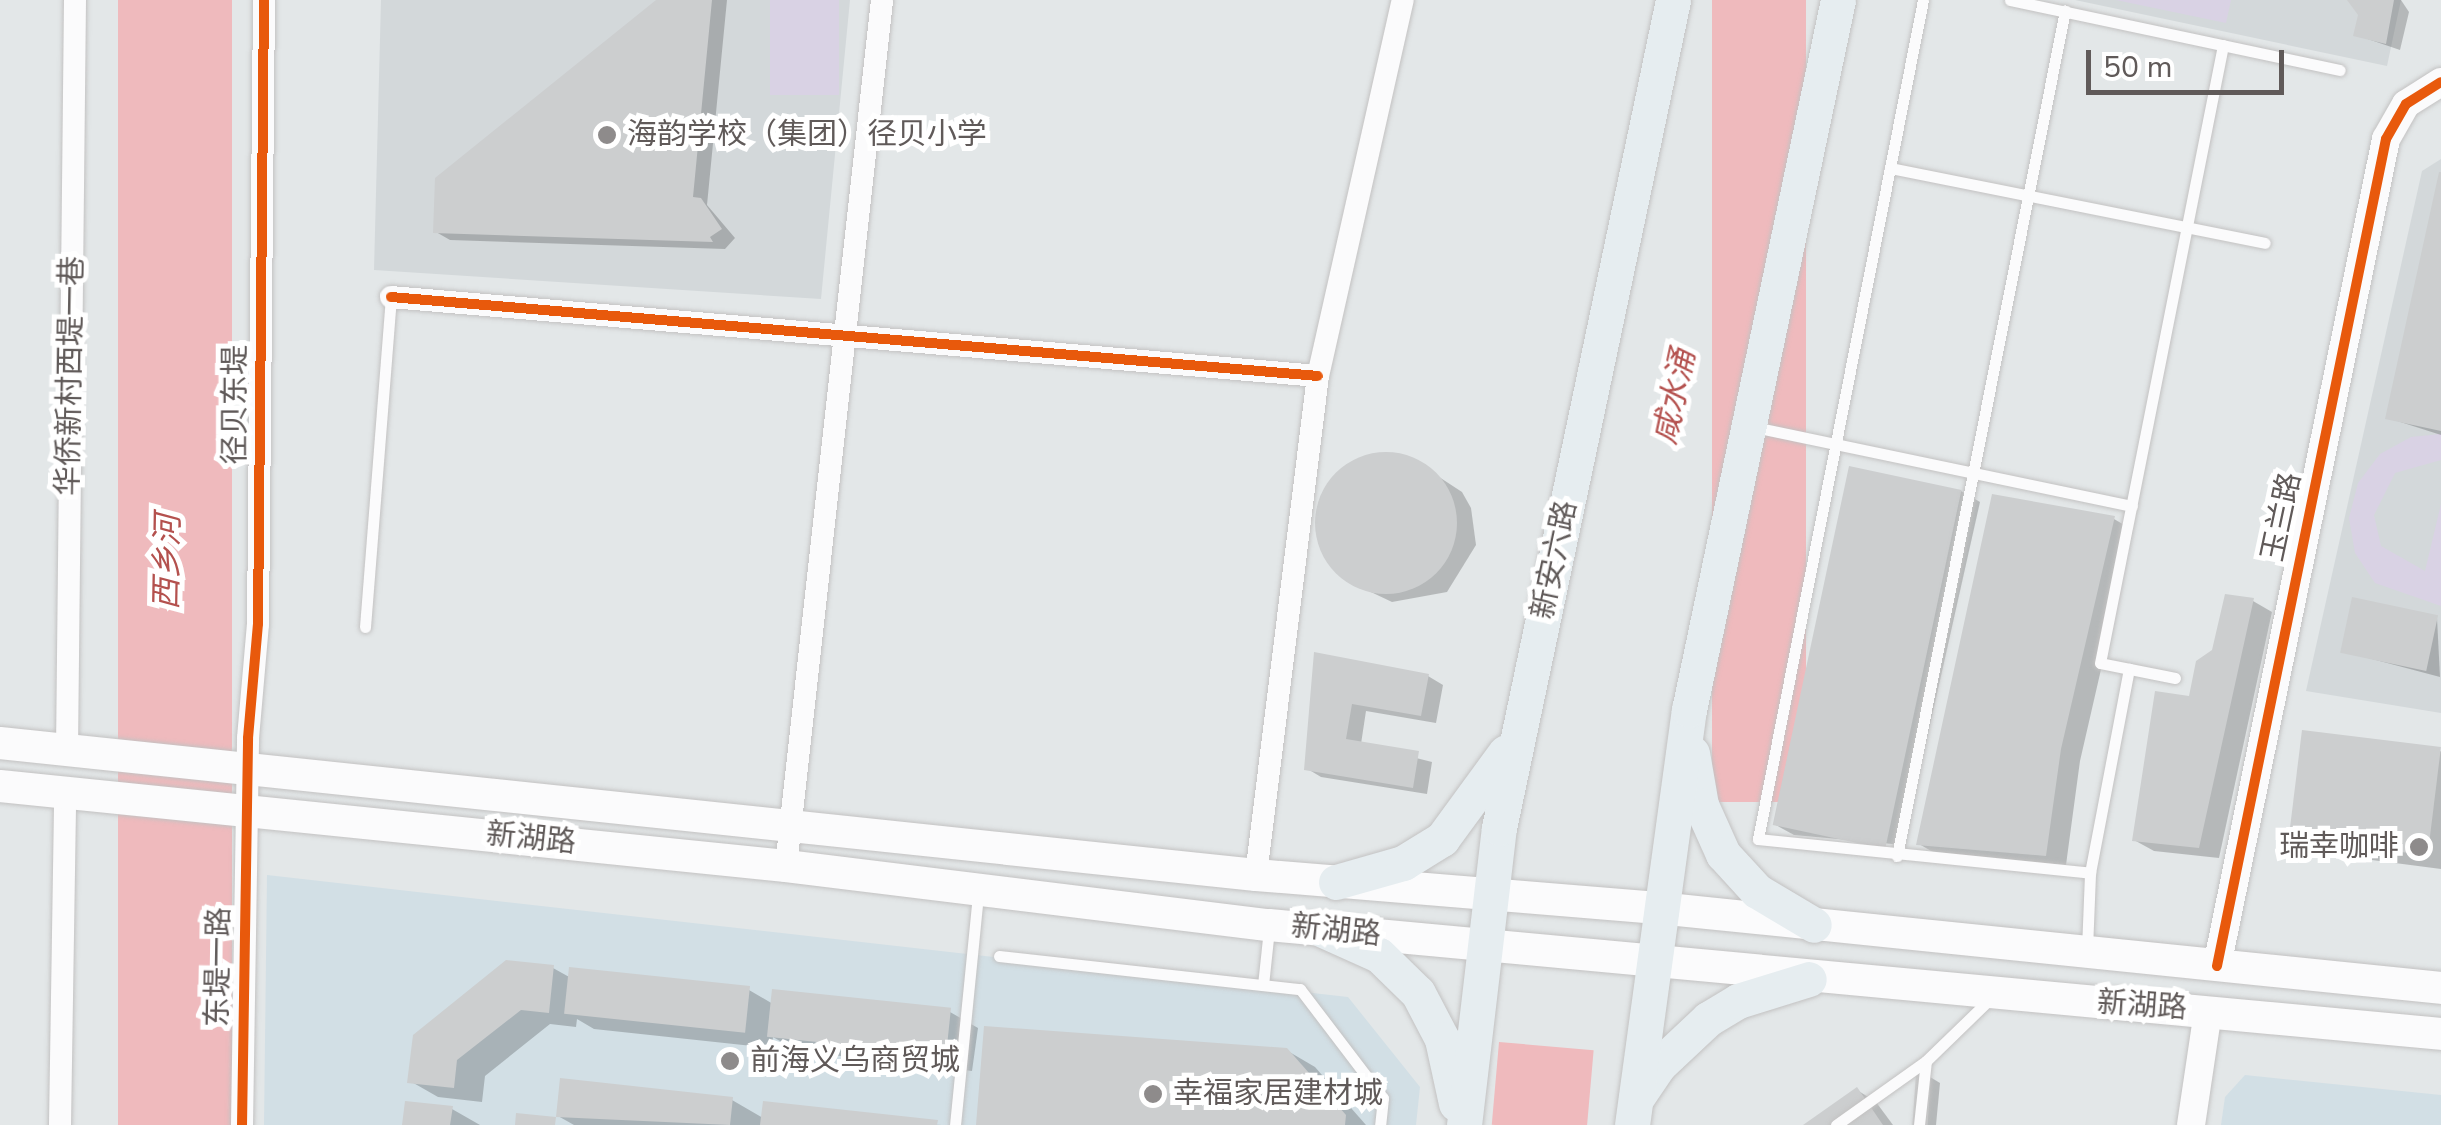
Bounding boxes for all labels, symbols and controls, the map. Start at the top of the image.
scale bar [2091,30,2288,92]
text: 50 m [2103,47,2172,88]
place label: 海韵学校（集团）径贝小学 [627,117,987,153]
marker: 海韵学校（集团）径贝小学 [596,124,618,146]
street label: 华侨新村西堤一巷 [51,256,91,496]
street label: 径贝东堤 [218,345,254,465]
water label: 咸水涌 [1646,346,1704,448]
street label: 玉兰路 [2255,469,2309,565]
street label: 新安六路 [1525,498,1585,622]
water label: 西乡河 [148,514,188,610]
street label: 新湖路 [484,816,578,862]
place label: 瑞幸咖啡 [2279,829,2399,865]
marker: 瑞幸咖啡 [2408,836,2430,858]
street label: 东堤一路 [200,907,238,1027]
street label: 新湖路 [1289,908,1383,954]
street label: 新湖路 [2096,985,2188,1027]
place label: 前海义乌商贸城 [750,1043,960,1079]
marker: 前海义乌商贸城 [719,1050,741,1072]
place label: 幸福家居建材城 [1173,1076,1383,1112]
marker: 幸福家居建材城 [1142,1083,1164,1105]

